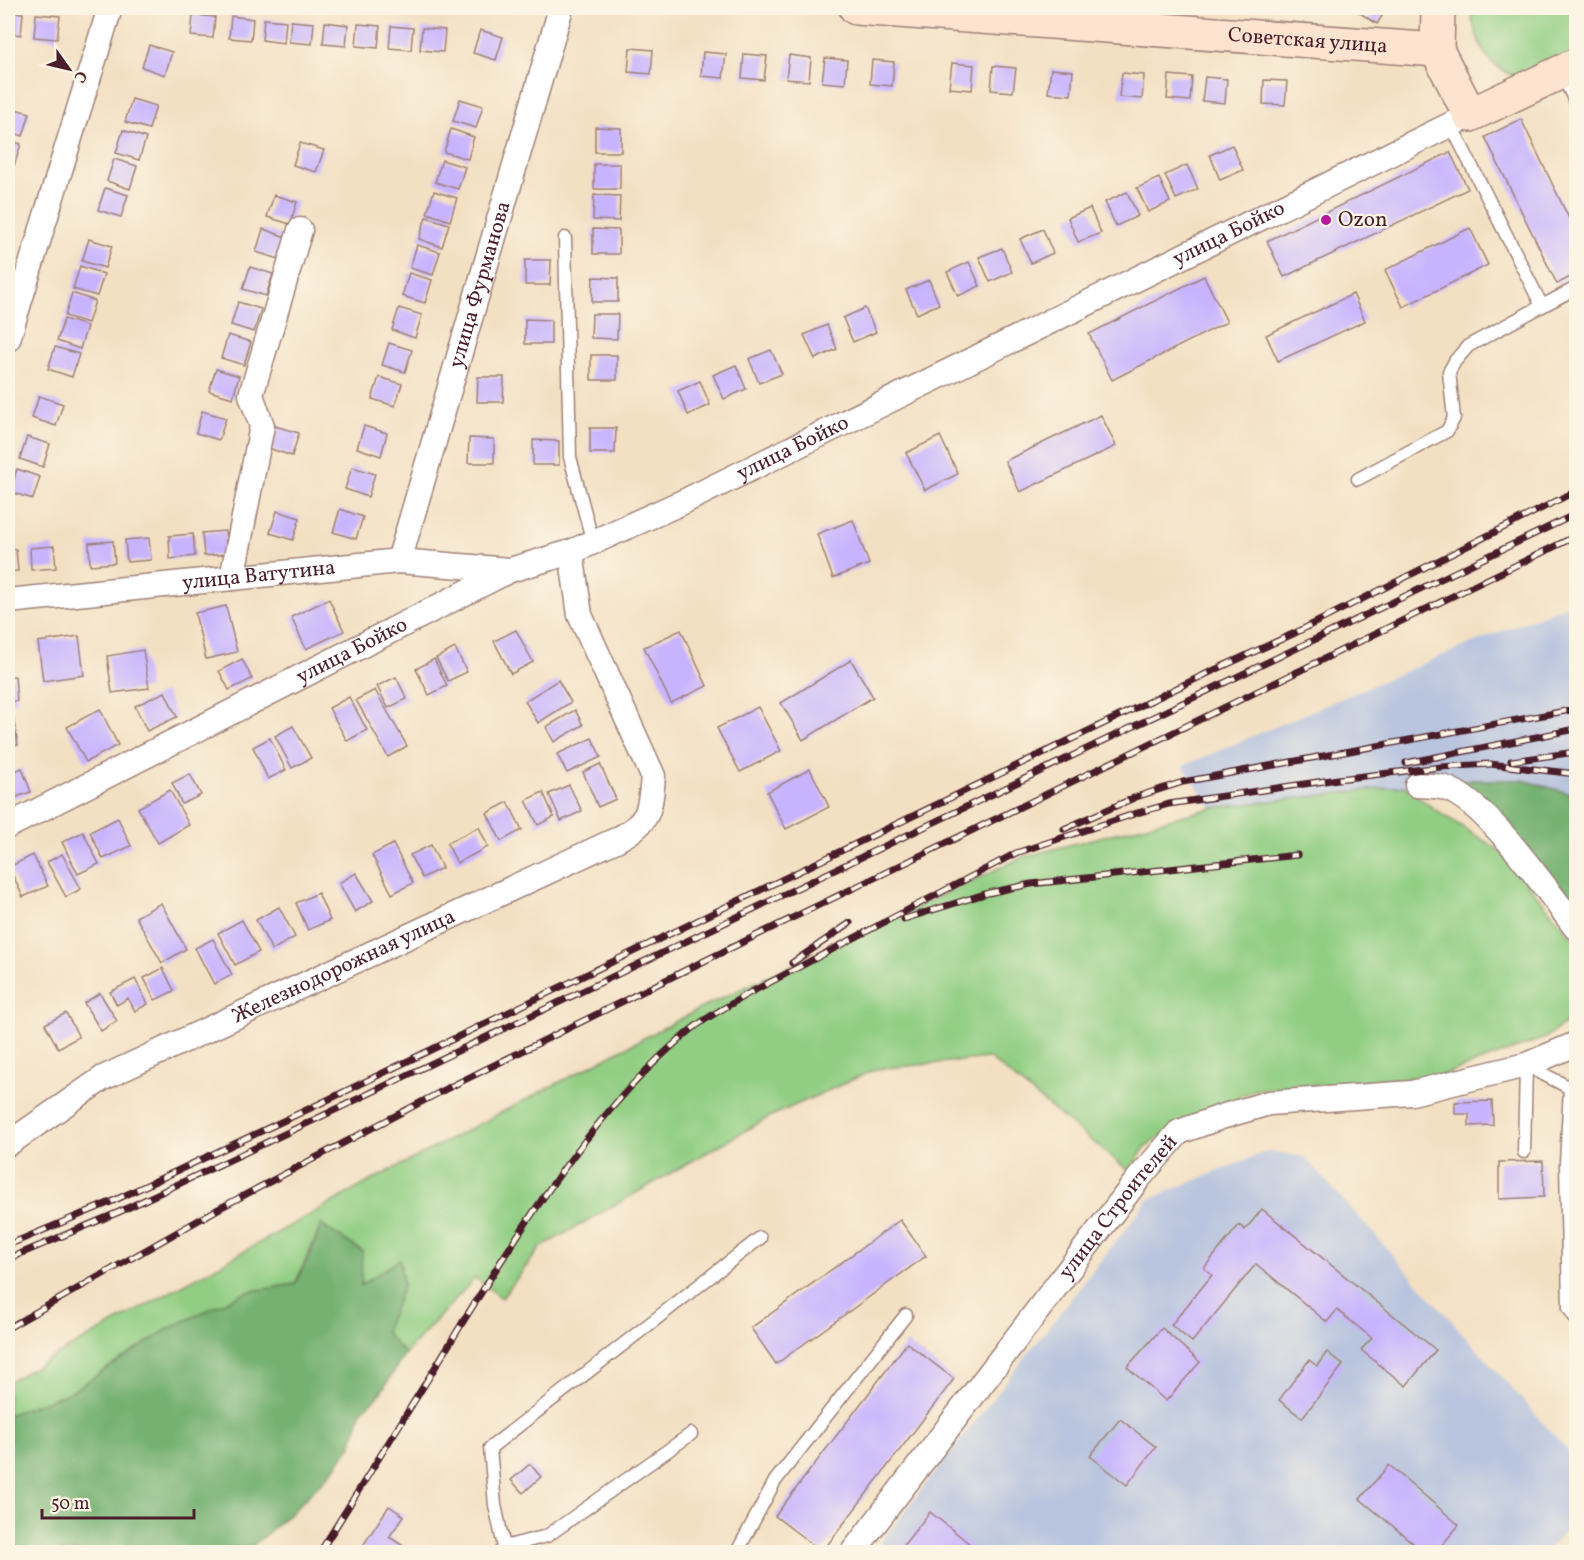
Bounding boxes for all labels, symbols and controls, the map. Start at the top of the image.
street label: Советская улица [1227,20,1389,61]
north arrow [39,39,99,99]
text: С [68,66,92,87]
street label: улица Бойко [1168,194,1290,273]
street label: улица Фурманова [442,198,518,372]
place label: Ozon [1338,206,1388,235]
marker: Ozon [1319,213,1333,227]
street label: улица Бойко [732,408,854,488]
street label: улица Ватутина [181,553,337,598]
street label: улица Бойко [291,610,413,691]
street label: Железнодорожная улица [227,902,460,1031]
street label: улица Строителей [1052,1129,1185,1285]
scale bar [42,1482,194,1520]
text: 50 m [51,1492,90,1517]

